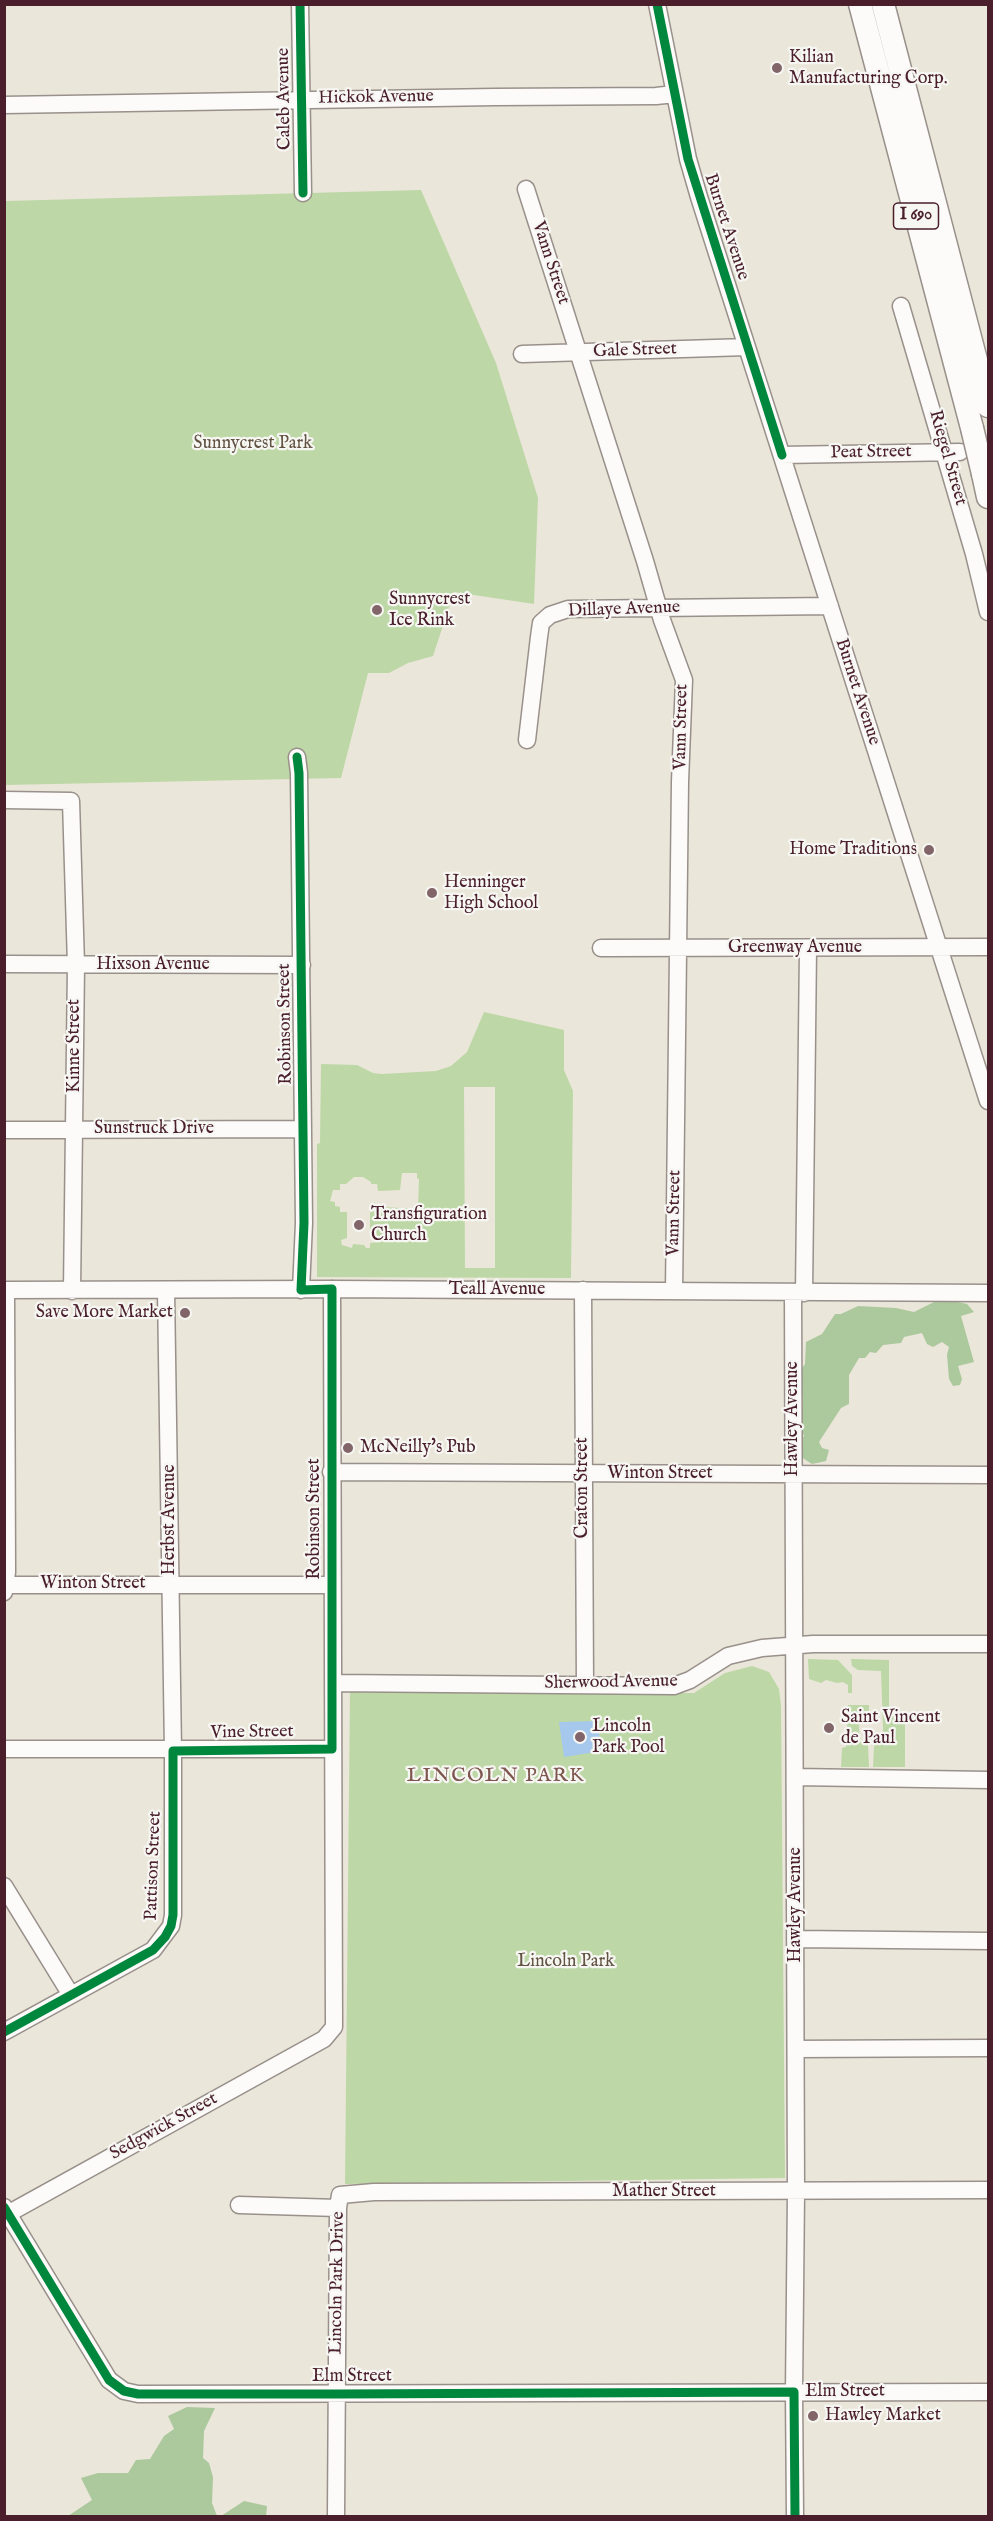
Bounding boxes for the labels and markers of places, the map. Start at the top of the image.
place label: Kilian Manufacturing Corp. [789,47,948,90]
marker: Kilian Manufacturing Corp. [770,61,784,75]
place label: Sunnycrest Ice Rink [389,589,470,632]
marker: Sunnycrest Ice Rink [370,603,384,617]
place label: Home Traditions [789,839,917,861]
marker: Home Traditions [922,843,936,857]
place label: Henninger High School [444,872,538,914]
marker: Henninger High School [425,886,439,900]
place label: Transfiguration Church [371,1204,487,1246]
marker: Transfiguration Church [352,1218,366,1232]
place label: Save More Market [36,1302,173,1324]
marker: Save More Market [178,1306,192,1320]
place label: McNeilly's Pub [360,1437,476,1459]
marker: McNeilly's Pub [341,1441,355,1455]
place label: Saint Vincent de Paul [841,1707,940,1750]
place label: Lincoln Park Pool [592,1716,664,1758]
marker: Saint Vincent de Paul [822,1721,836,1735]
marker: Lincoln Park Pool [573,1730,587,1744]
place label: Hawley Market [825,2405,941,2427]
marker: Hawley Market [806,2409,820,2423]

